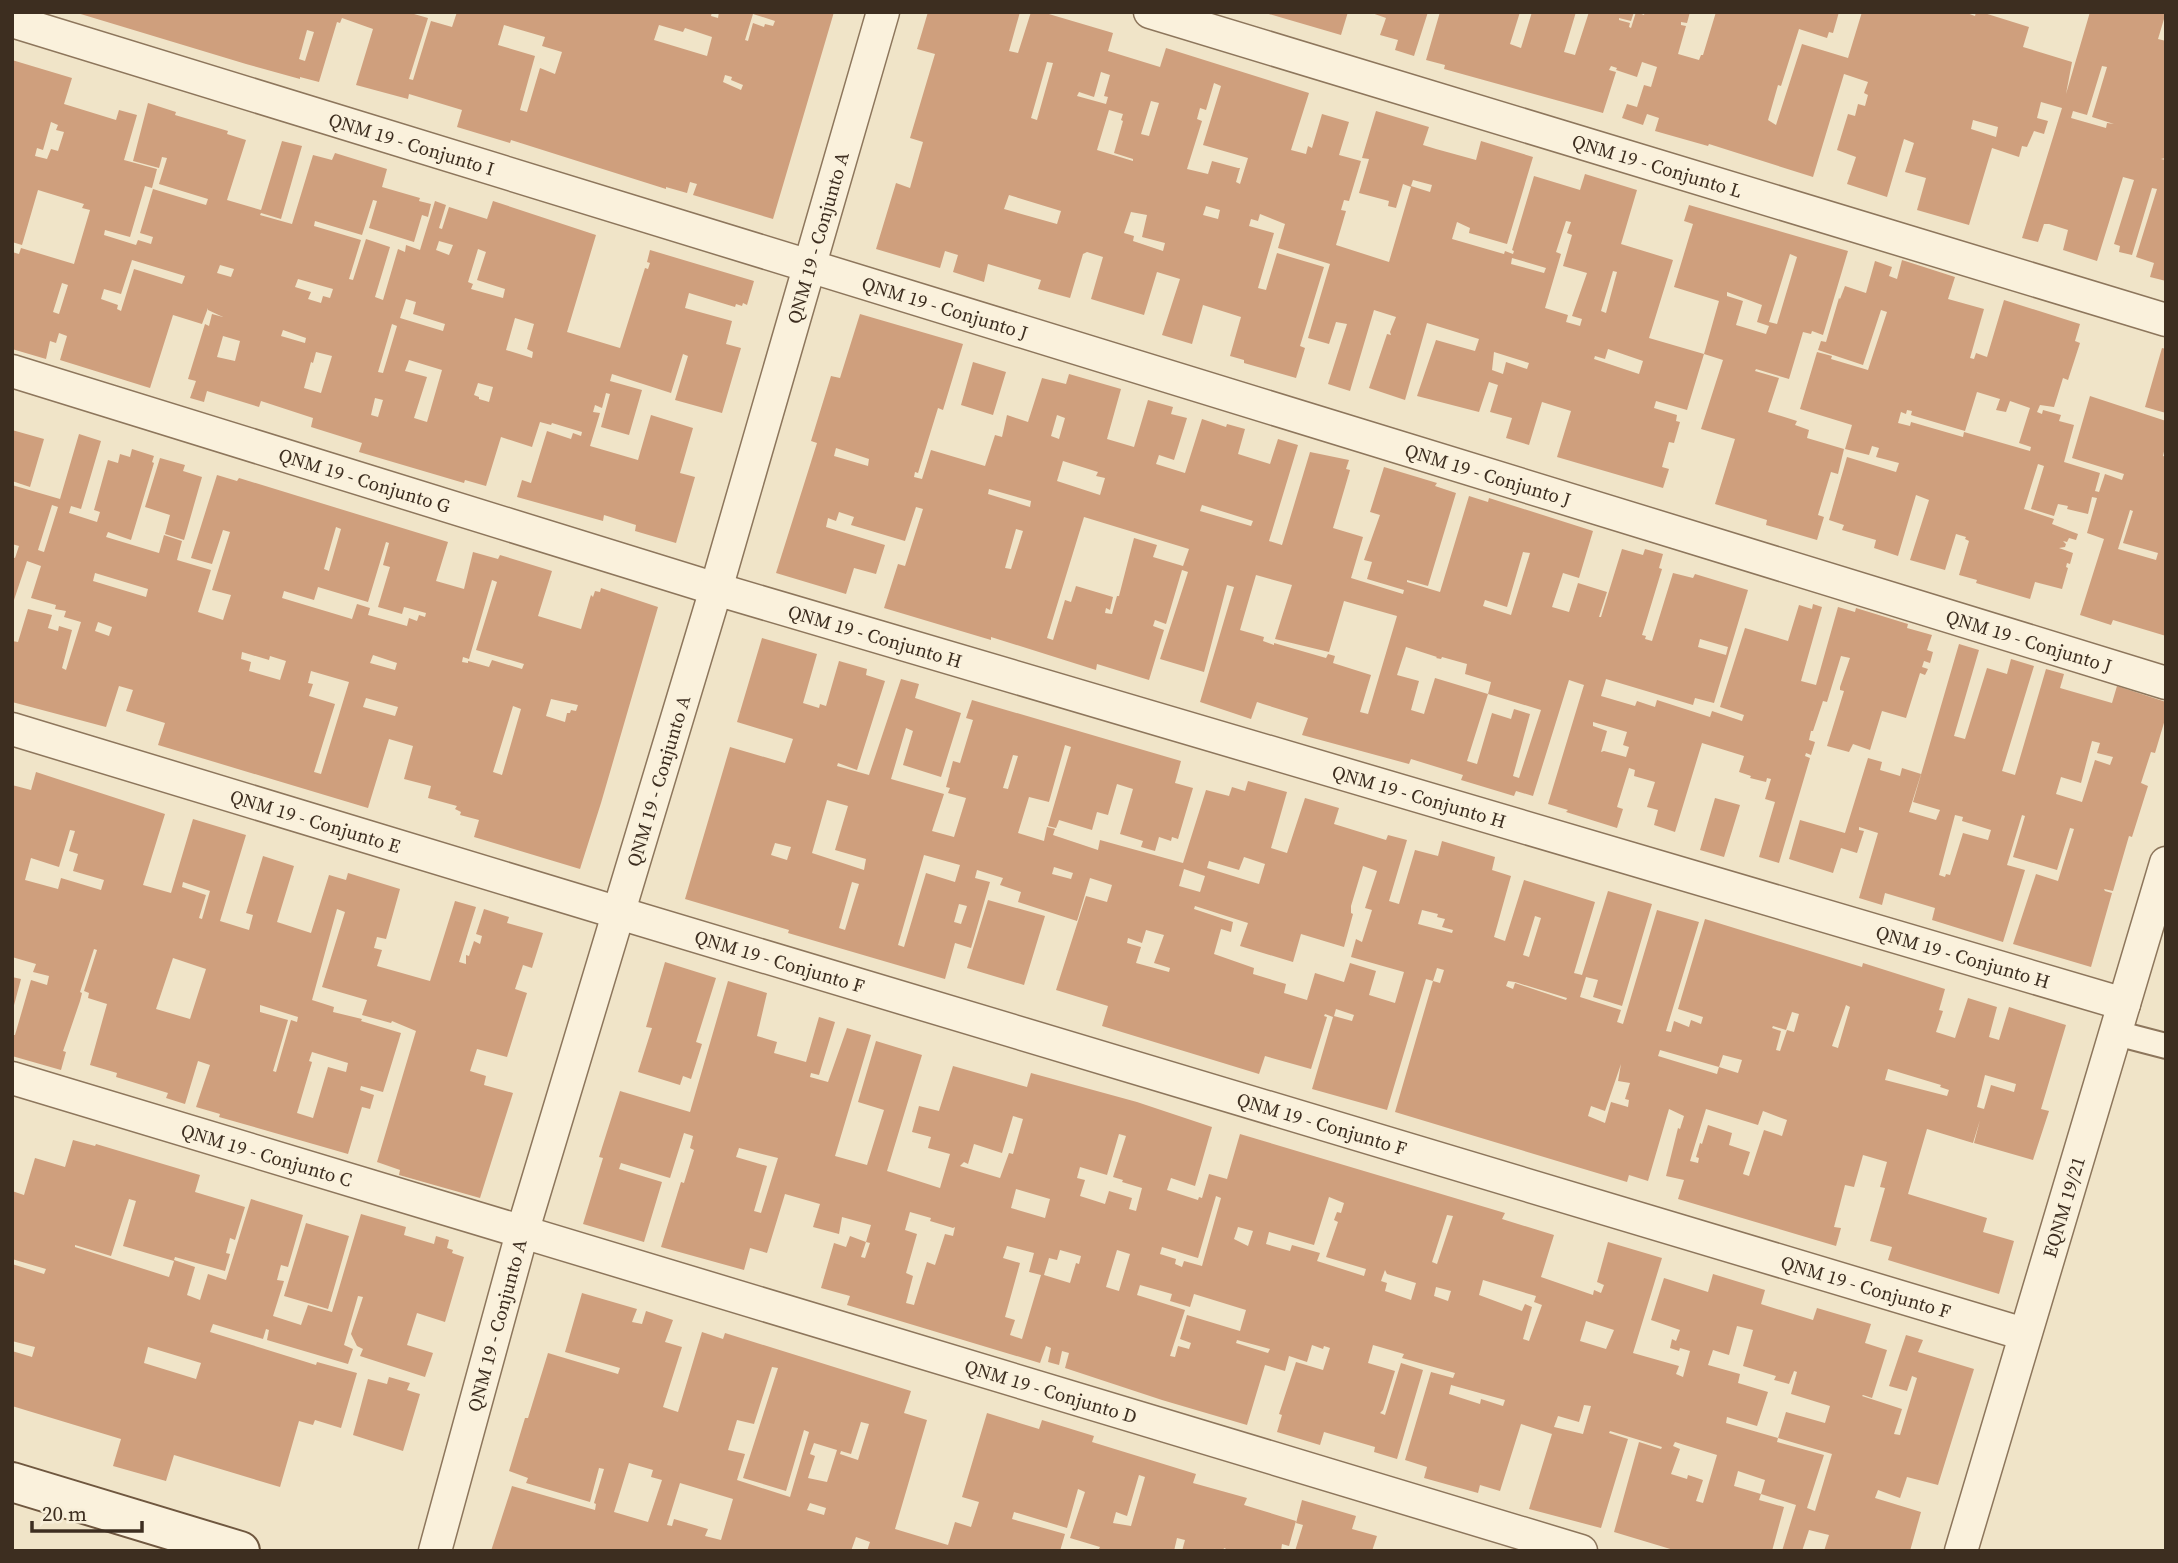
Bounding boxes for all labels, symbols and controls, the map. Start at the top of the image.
street label: QNM 19 - Conjunto I [325,106,498,182]
street label: QNM 19 - Conjunto L [1569,128,1745,204]
street label: QNM 19 - Conjunto A [780,148,855,327]
street label: QNM 19 - Conjunto J [859,270,1031,345]
street label: QNM 19 - Conjunto J [1402,437,1574,512]
street label: QNM 19 - Conjunto G [276,441,453,519]
street label: QNM 19 - Conjunto H [785,598,965,674]
street label: QNM 19 - Conjunto J [1943,603,2115,679]
street label: QNM 19 - Conjunto A [620,692,696,870]
street label: QNM 19 - Conjunto H [1329,758,1509,834]
street label: QNM 19 - Conjunto E [227,783,404,859]
street label: QNM 19 - Conjunto H [1873,919,2053,994]
street label: QNM 19 - Conjunto F [692,923,868,999]
street label: QNM 19 - Conjunto F [1234,1086,1410,1161]
street label: QNM 19 - Conjunto C [178,1117,355,1193]
street label: EQNM 19/21 [2036,1153,2091,1261]
street label: QNM 19 - Conjunto A [461,1236,533,1415]
street label: QNM 19 - Conjunto F [1778,1249,1954,1324]
street label: QNM 19 - Conjunto D [962,1353,1140,1429]
scale bar [32,1490,142,1534]
text: 20 m [42,1499,87,1528]

